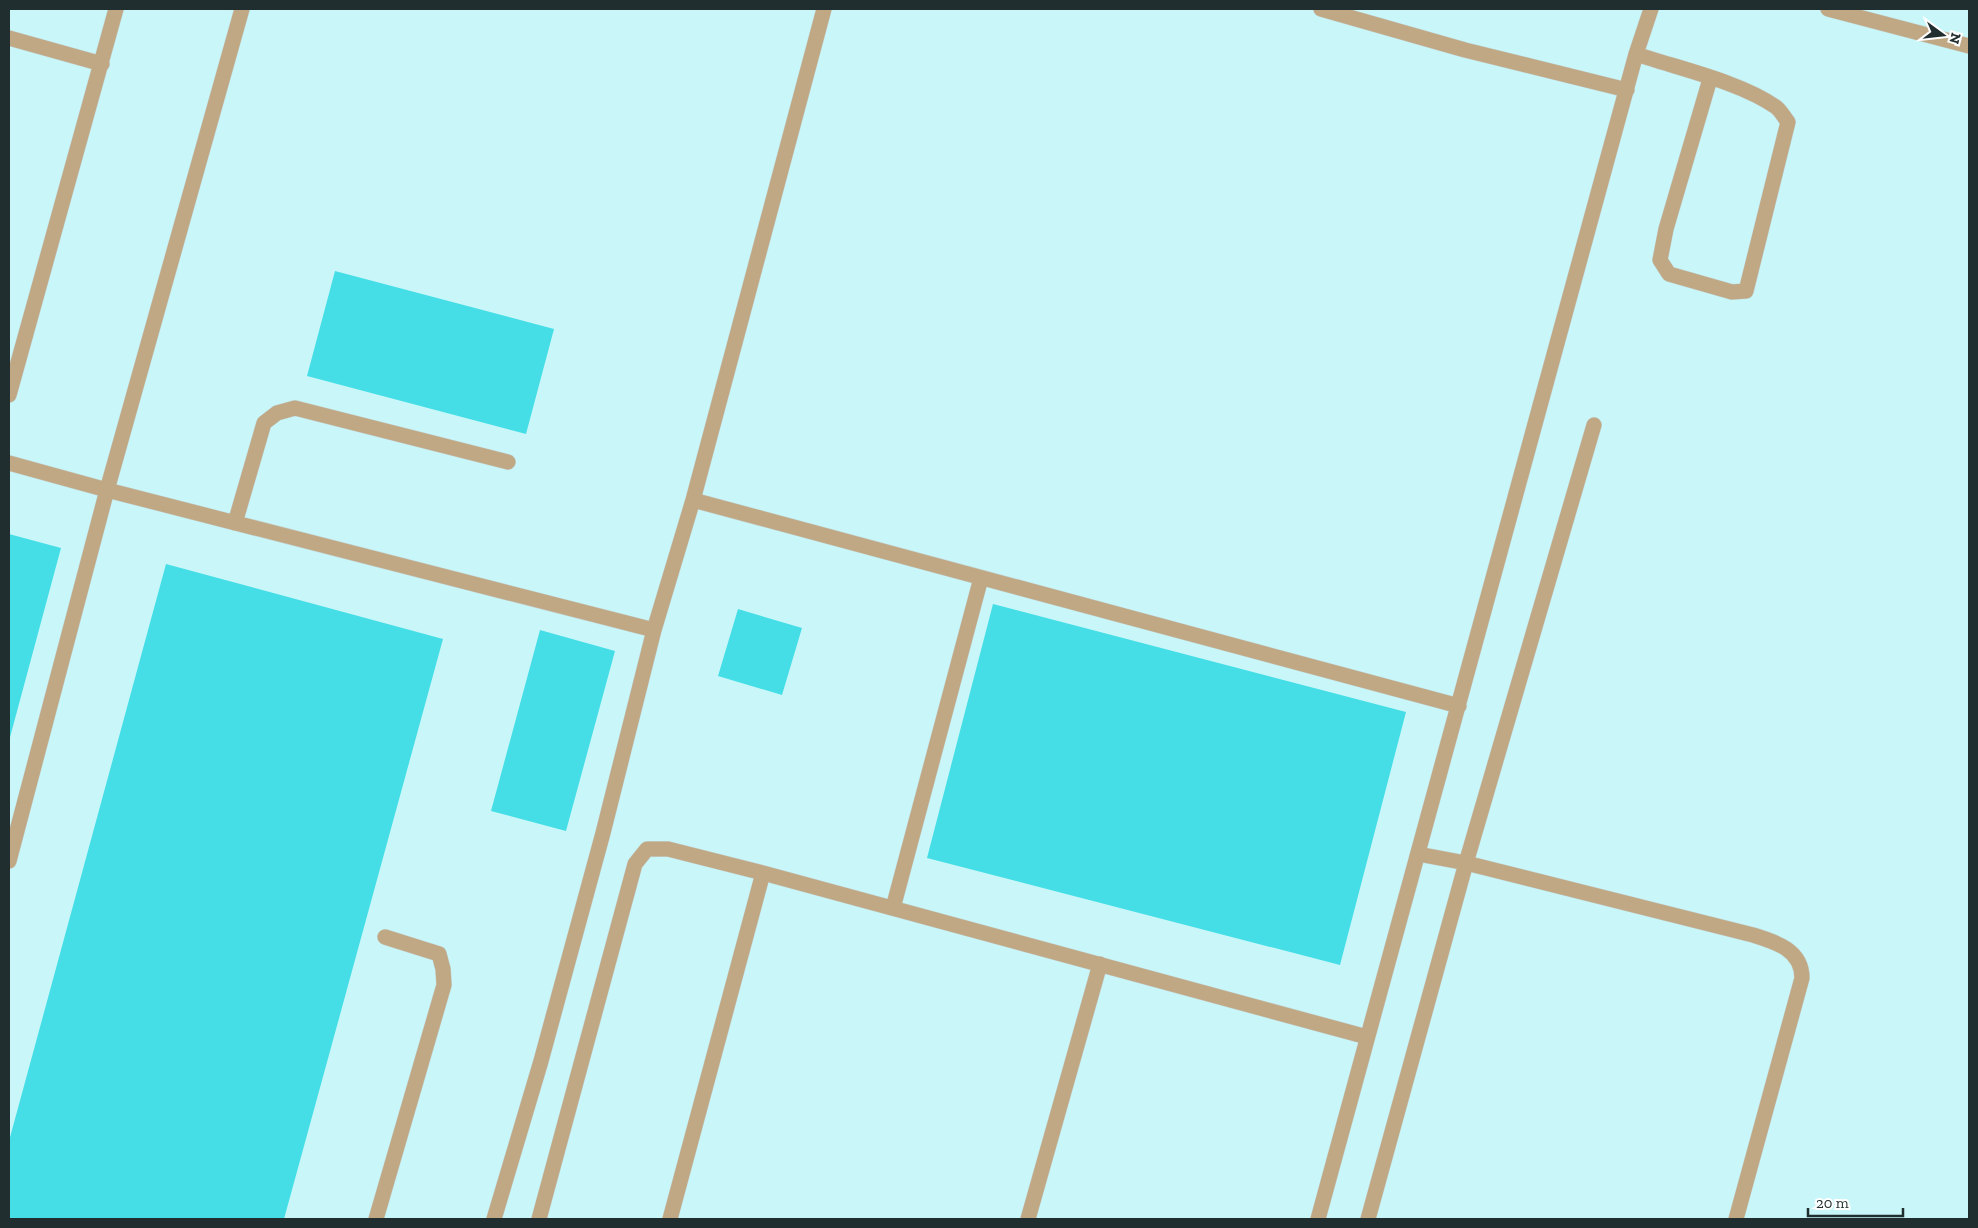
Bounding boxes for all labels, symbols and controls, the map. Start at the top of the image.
north arrow [1918,10,1968,60]
text: N [1945,31,1965,46]
scale bar [1808,1186,1903,1218]
text: 20 m [1816,1194,1849,1212]

